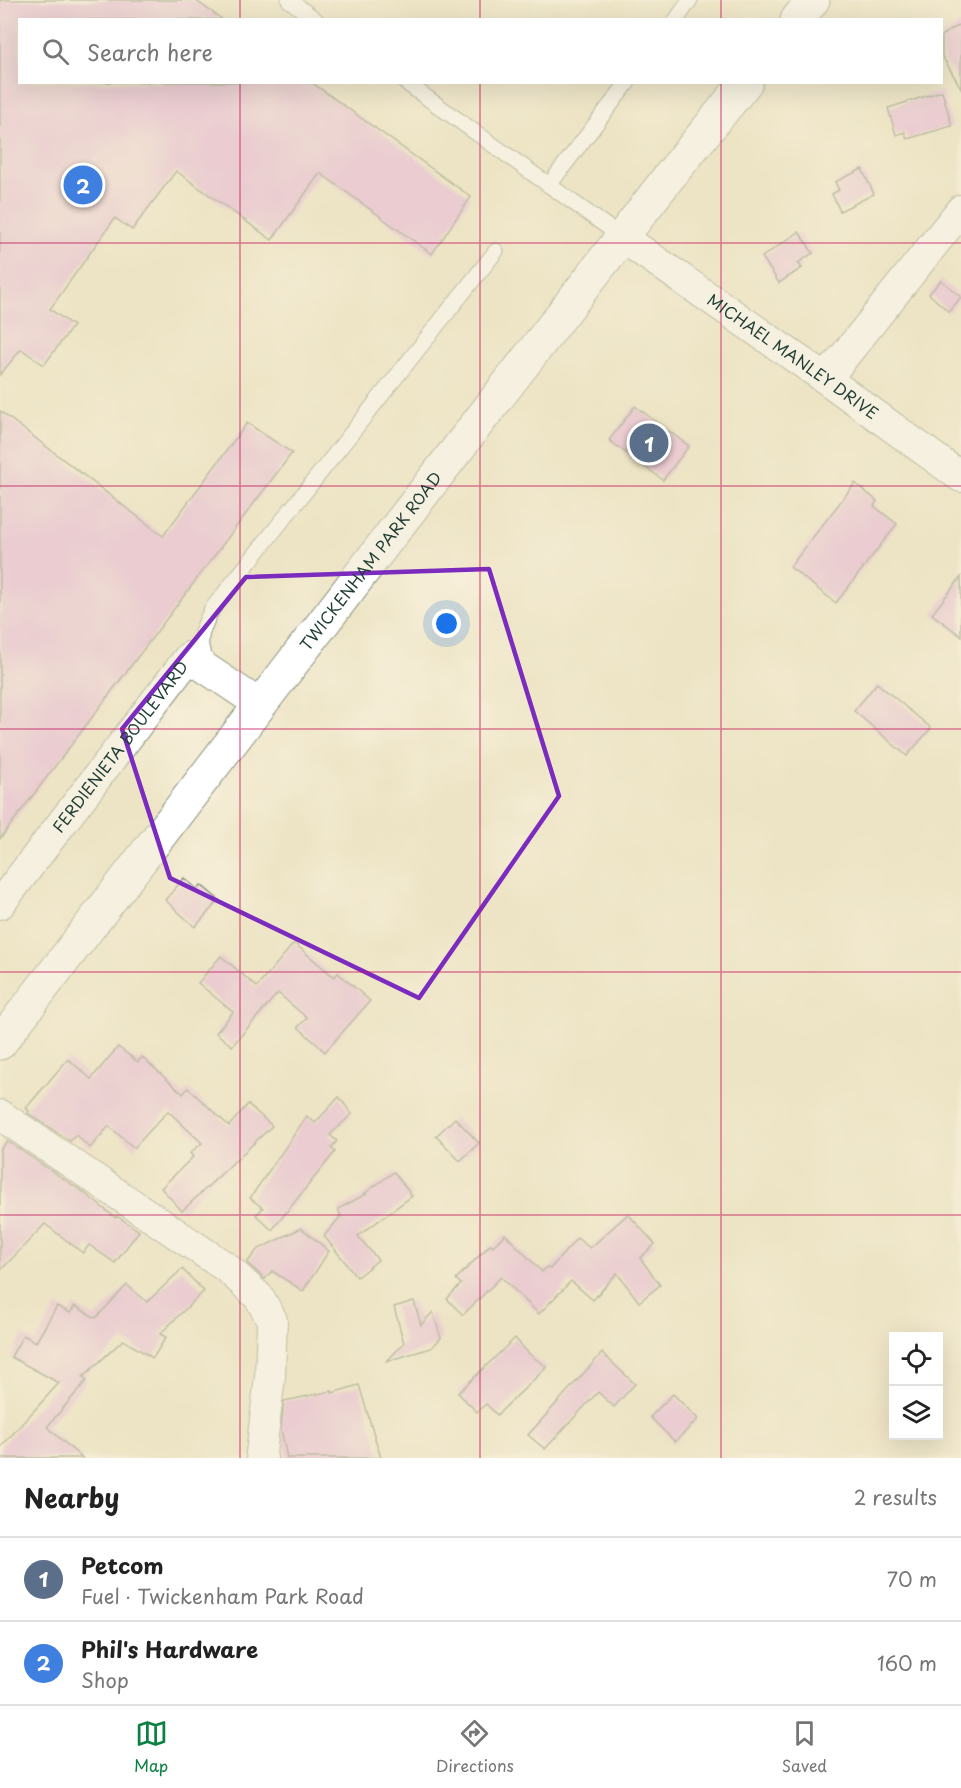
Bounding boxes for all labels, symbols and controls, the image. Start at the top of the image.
search box [18,18,943,84]
icon: search [39,35,72,68]
text: Search here [87,35,213,68]
pin: 2 [64,162,103,207]
street label: MICHAEL MANLEY DRIVE [703,287,884,424]
pin: 1 [630,420,668,466]
street label: TWICKENHAM PARK ROAD [293,466,447,655]
your location [432,609,461,638]
street label: FERDIENIETA BOULEVARD [46,655,193,837]
map controls [889,1332,943,1440]
button: locate [889,1332,943,1386]
button: layers [889,1386,943,1440]
text: Nearby [24,1478,119,1517]
text: 2 results [854,1482,937,1512]
text: Petcom [81,1548,164,1581]
text: 1 [39,1564,48,1594]
text: 70 m [887,1564,937,1594]
text: Fuel · Twickenham Park Road [81,1581,364,1611]
text: Phil's Hardware [81,1632,258,1665]
text: 2 [36,1648,51,1678]
text: 160 m [877,1648,937,1678]
text: Shop [81,1665,129,1695]
tab: Map [134,1717,168,1777]
tab: Directions [436,1717,514,1777]
tab: Saved [782,1717,827,1777]

